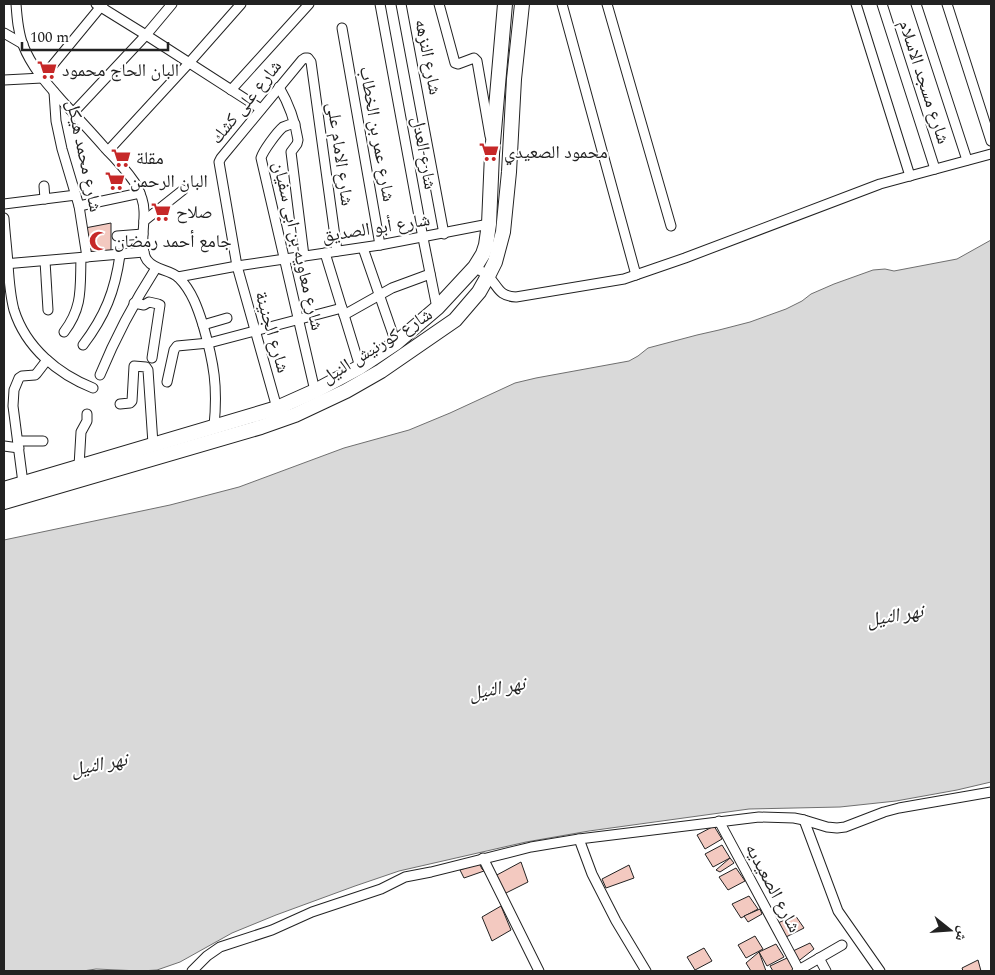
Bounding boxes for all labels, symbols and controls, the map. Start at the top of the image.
street label: شارع مسجد الاسلام [891,16,957,148]
street label: شارع النزهه [407,17,449,97]
scale bar [22,20,169,52]
text: 100 m [30,26,69,49]
street label: شارع على كشك [203,54,289,150]
place label: البان الحاج محمود [62,57,179,84]
supermarket icon: البان الحاج محمود [36,59,58,81]
street label: شارع عمر بن الخطاب [352,64,402,204]
street label: شارع محمد هيكل [59,97,109,215]
street label: شارع الامام على [319,100,361,208]
street label: شارع العدل [404,114,444,192]
place label: محمود الصعيدي [504,139,608,166]
supermarket icon: محمود الصعيدي [478,141,500,163]
place label: مقلة [136,145,164,172]
supermarket icon: مقلة [110,147,132,169]
street label: شارع معاويه بن ابى سفيان [265,159,331,333]
place label: البان الرحمن [130,168,208,195]
supermarket icon: البان الرحمن [104,170,126,192]
place label: صلاح [176,199,213,226]
supermarket icon: صلاح [150,201,172,223]
street label: شارع أبو الصديق [320,206,432,250]
place label: جامع أحمد رمضان [114,228,232,255]
mosque icon: جامع أحمد رمضان [88,230,110,252]
street label: شارع الجنينة [247,288,297,376]
street label: شارع كورنيش النيل [316,301,438,391]
water label: نهر النيل [864,596,928,635]
water label: نهر النيل [466,669,531,709]
water label: نهر النيل [68,745,133,785]
street label: شارع الصعيديه [738,839,808,937]
north arrow [925,905,975,955]
text: ش [950,923,974,944]

